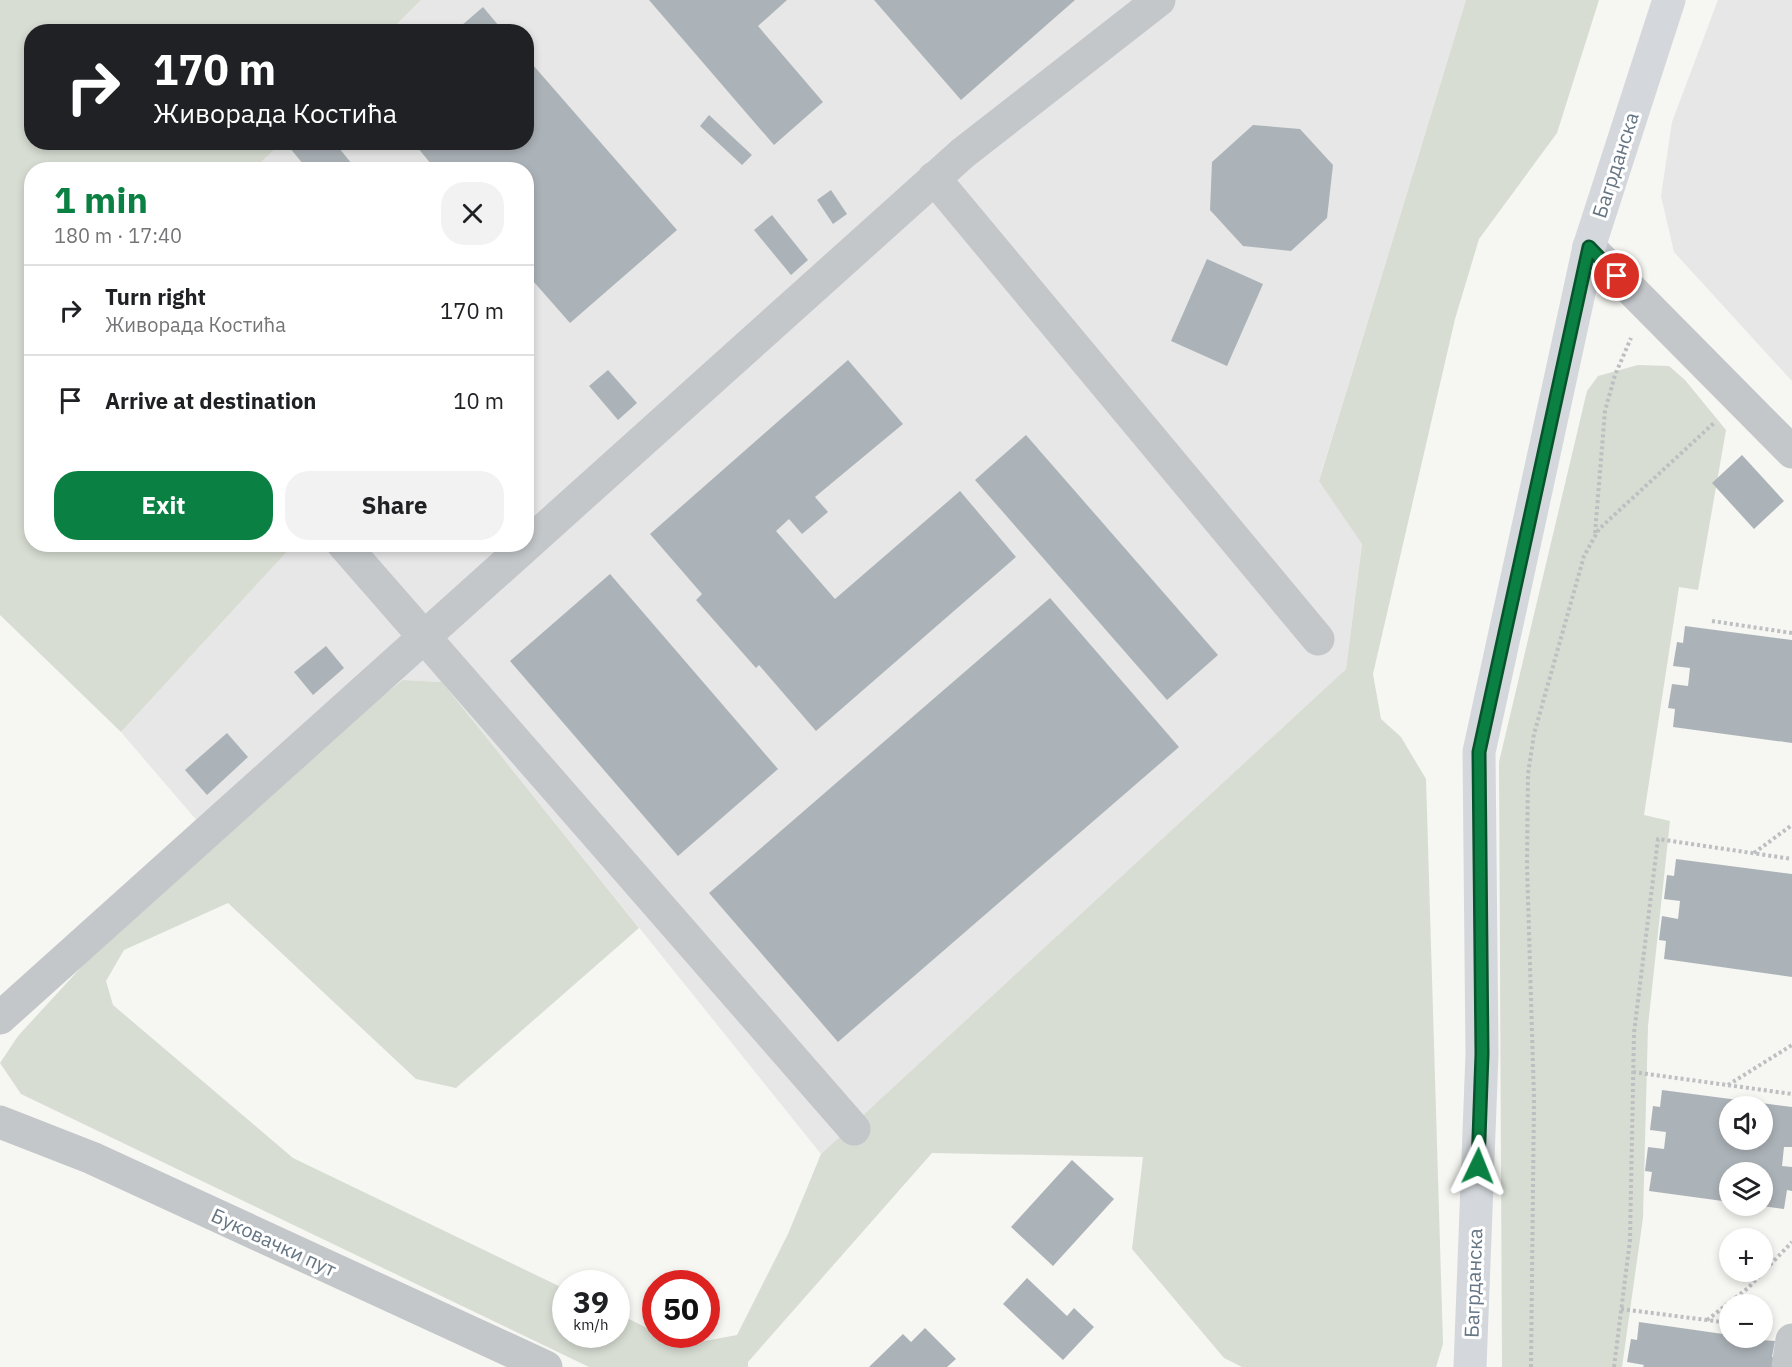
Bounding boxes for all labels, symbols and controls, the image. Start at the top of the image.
text: 170 m [153,42,276,97]
icon: right [54,48,132,126]
text: Живорада Костића [153,95,397,130]
street label: Багрданска [1585,108,1645,221]
text: 1 min [54,176,148,223]
button: close [441,182,504,245]
text: 180 m · 17:40 [54,222,182,249]
pin [1591,250,1642,301]
icon: arrive [1600,259,1633,292]
text: Turn right [105,282,206,311]
icon: right [54,294,87,327]
text: 170 m [440,296,504,325]
text: Живорада Костића [105,311,286,338]
icon: arrive [54,384,87,417]
text: Arrive at destination [105,386,316,415]
text: 10 m [453,386,504,415]
button: Exit [54,471,273,540]
button: Share [285,471,504,540]
map controls [1719,1096,1773,1348]
button: sound [1719,1096,1773,1150]
position arrow [1446,1134,1510,1198]
button: layers [1719,1162,1773,1216]
street label: Буковачки пут [207,1201,341,1283]
street label: Багрданска [1458,1227,1488,1338]
button: + [1719,1228,1773,1282]
speed limit sign: 50 [642,1270,720,1348]
text: 39 [573,1282,609,1321]
button: − [1719,1294,1773,1348]
text: km/h [573,1315,609,1334]

